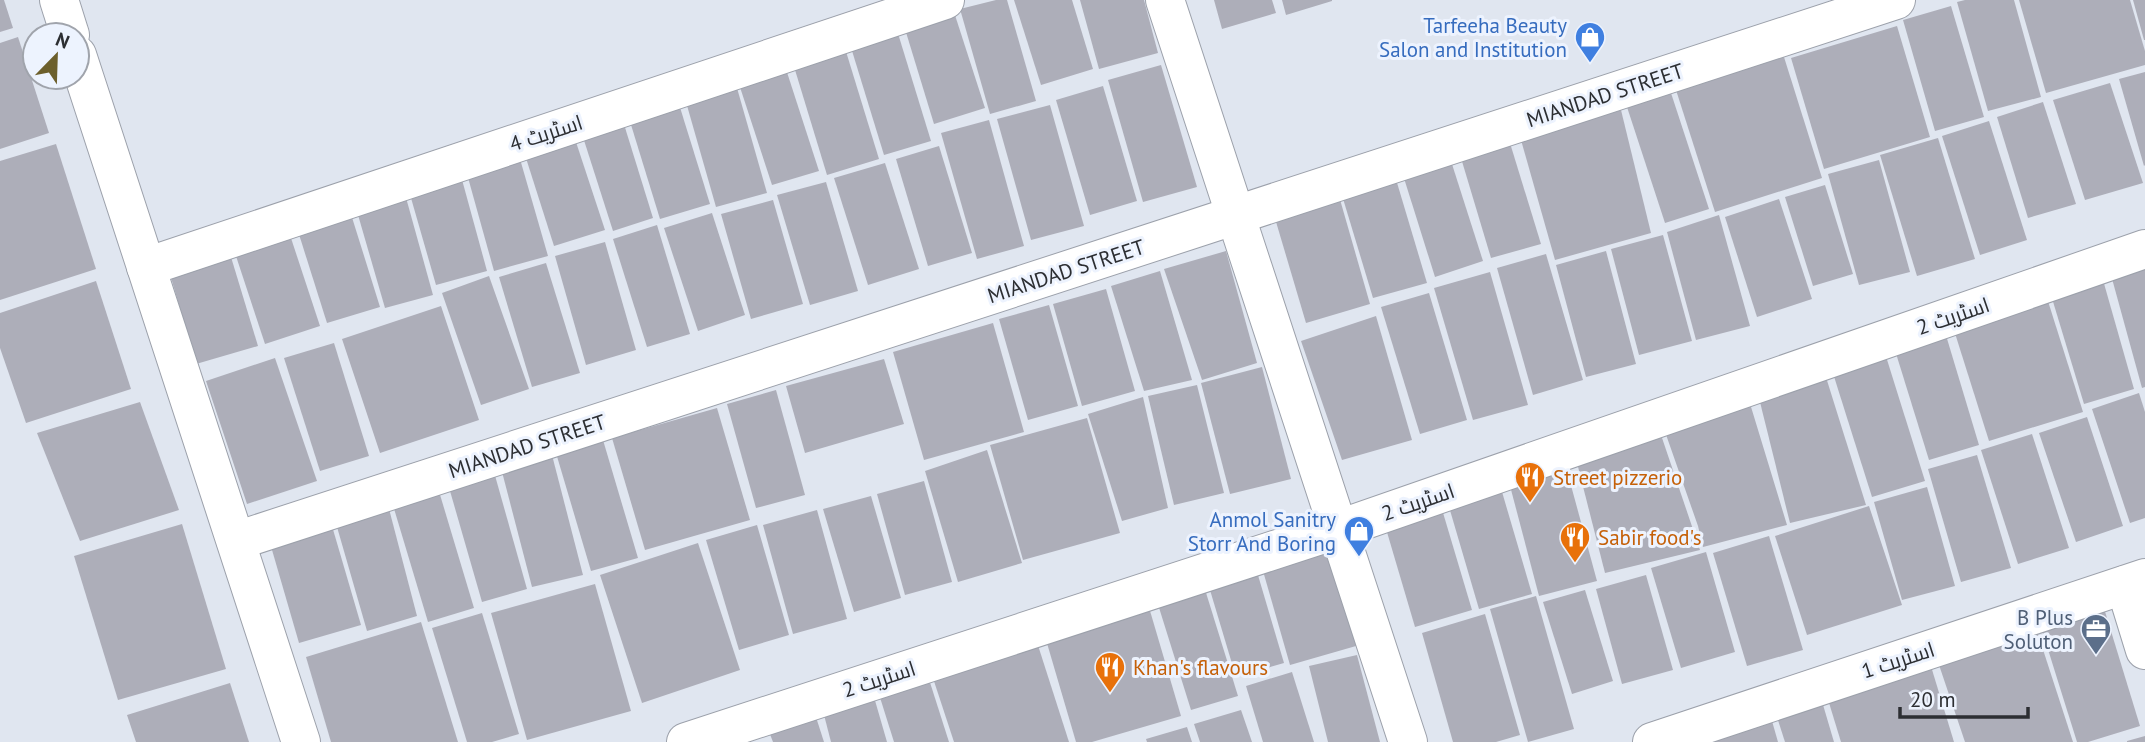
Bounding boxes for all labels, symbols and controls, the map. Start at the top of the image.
place label: Tarfeeha Beauty Salon and Institution [1379,12,1567,63]
shop icon: Tarfeeha Beauty Salon and Institution [1573,20,1607,64]
north arrow [21,21,91,91]
text: N [52,27,73,54]
street label: MIANDAD STREET [1523,57,1687,133]
street label: اسٹریٹ 4 [506,109,586,157]
street label: MIANDAD STREET [984,233,1148,309]
street label: اسٹریٹ 2 [1913,291,1993,341]
street label: MIANDAD STREET [445,408,609,484]
restaurant icon: Street pizzerio [1513,460,1547,504]
place label: Street pizzerio [1553,464,1682,491]
street label: اسٹریٹ 2 [1378,477,1458,527]
place label: Anmol Sanitry Storr And Boring [1188,506,1336,557]
shop icon: Anmol Sanitry Storr And Boring [1342,514,1376,558]
restaurant icon: Sabir food's [1558,520,1592,564]
place label: Sabir food's [1598,524,1702,551]
place label: B Plus Soluton [2004,604,2073,655]
office icon: B Plus Soluton [2079,612,2113,656]
street label: اسٹریٹ 1 [1858,636,1938,684]
restaurant icon: Khan's flavours [1093,650,1127,694]
place label: Khan's flavours [1133,654,1268,681]
street label: اسٹریٹ 2 [839,655,919,703]
scale bar [1900,676,2028,720]
text: 20 m [1910,686,1956,713]

